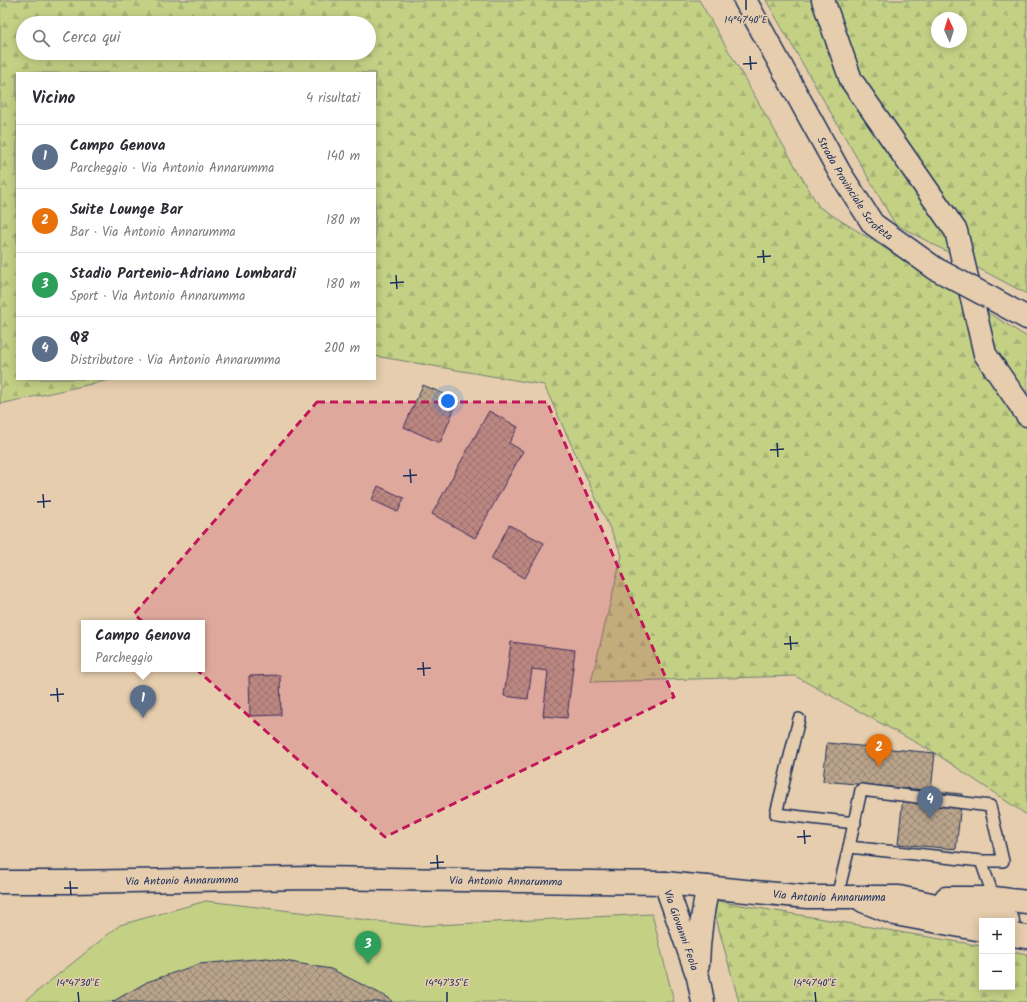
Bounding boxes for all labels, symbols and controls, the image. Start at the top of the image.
text: 14°47'40"E [724,12,769,28]
north arrow [931,12,967,48]
search box [16,16,376,60]
text: Cerca qui [62,26,120,50]
icon: search [30,27,52,49]
text: Vicino [32,85,75,112]
text: 4 risultati [306,88,360,109]
text: Campo Genova [70,134,165,158]
street label: Strada Provinciale Scrofeta [812,134,896,246]
text: 1 [43,146,47,167]
text: 140 m [327,146,360,167]
text: Parcheggio · Via Antonio Annarumma [70,158,274,179]
text: Suite Lounge Bar [70,198,183,222]
text: 2 [41,210,49,231]
text: 180 m [326,210,360,231]
text: Bar · Via Antonio Annarumma [70,222,236,243]
text: Stadio Partenio-Adriano Lombardi [70,262,296,286]
text: 3 [41,274,49,295]
text: 180 m [326,274,360,295]
text: Sport · Via Antonio Annarumma [70,286,245,307]
text: Q8 [70,326,89,350]
text: 4 [41,338,49,359]
text: 200 m [324,338,360,359]
text: Distributore · Via Antonio Annarumma [70,350,281,371]
your location [438,391,458,411]
popup [81,620,205,672]
text: Campo Genova [95,624,191,648]
text: Parcheggio [95,648,153,669]
pin: 1 [130,685,156,718]
pin: 2 [866,734,892,767]
pin: 4 [917,786,943,819]
street label: Via Antonio Annarumma [125,871,239,891]
street label: Via Antonio Annarumma [449,872,563,892]
street label: Via Antonio Annarumma [772,886,886,907]
street label: Via Giovanni Feola [658,888,703,973]
map controls [979,918,1015,990]
button: + [979,918,1015,954]
pin: 3 [355,931,381,964]
button: − [979,954,1015,990]
text: 14°47'30"E [56,975,101,991]
text: 14°47'35"E [425,975,470,991]
text: 14°47'40"E [793,975,838,991]

